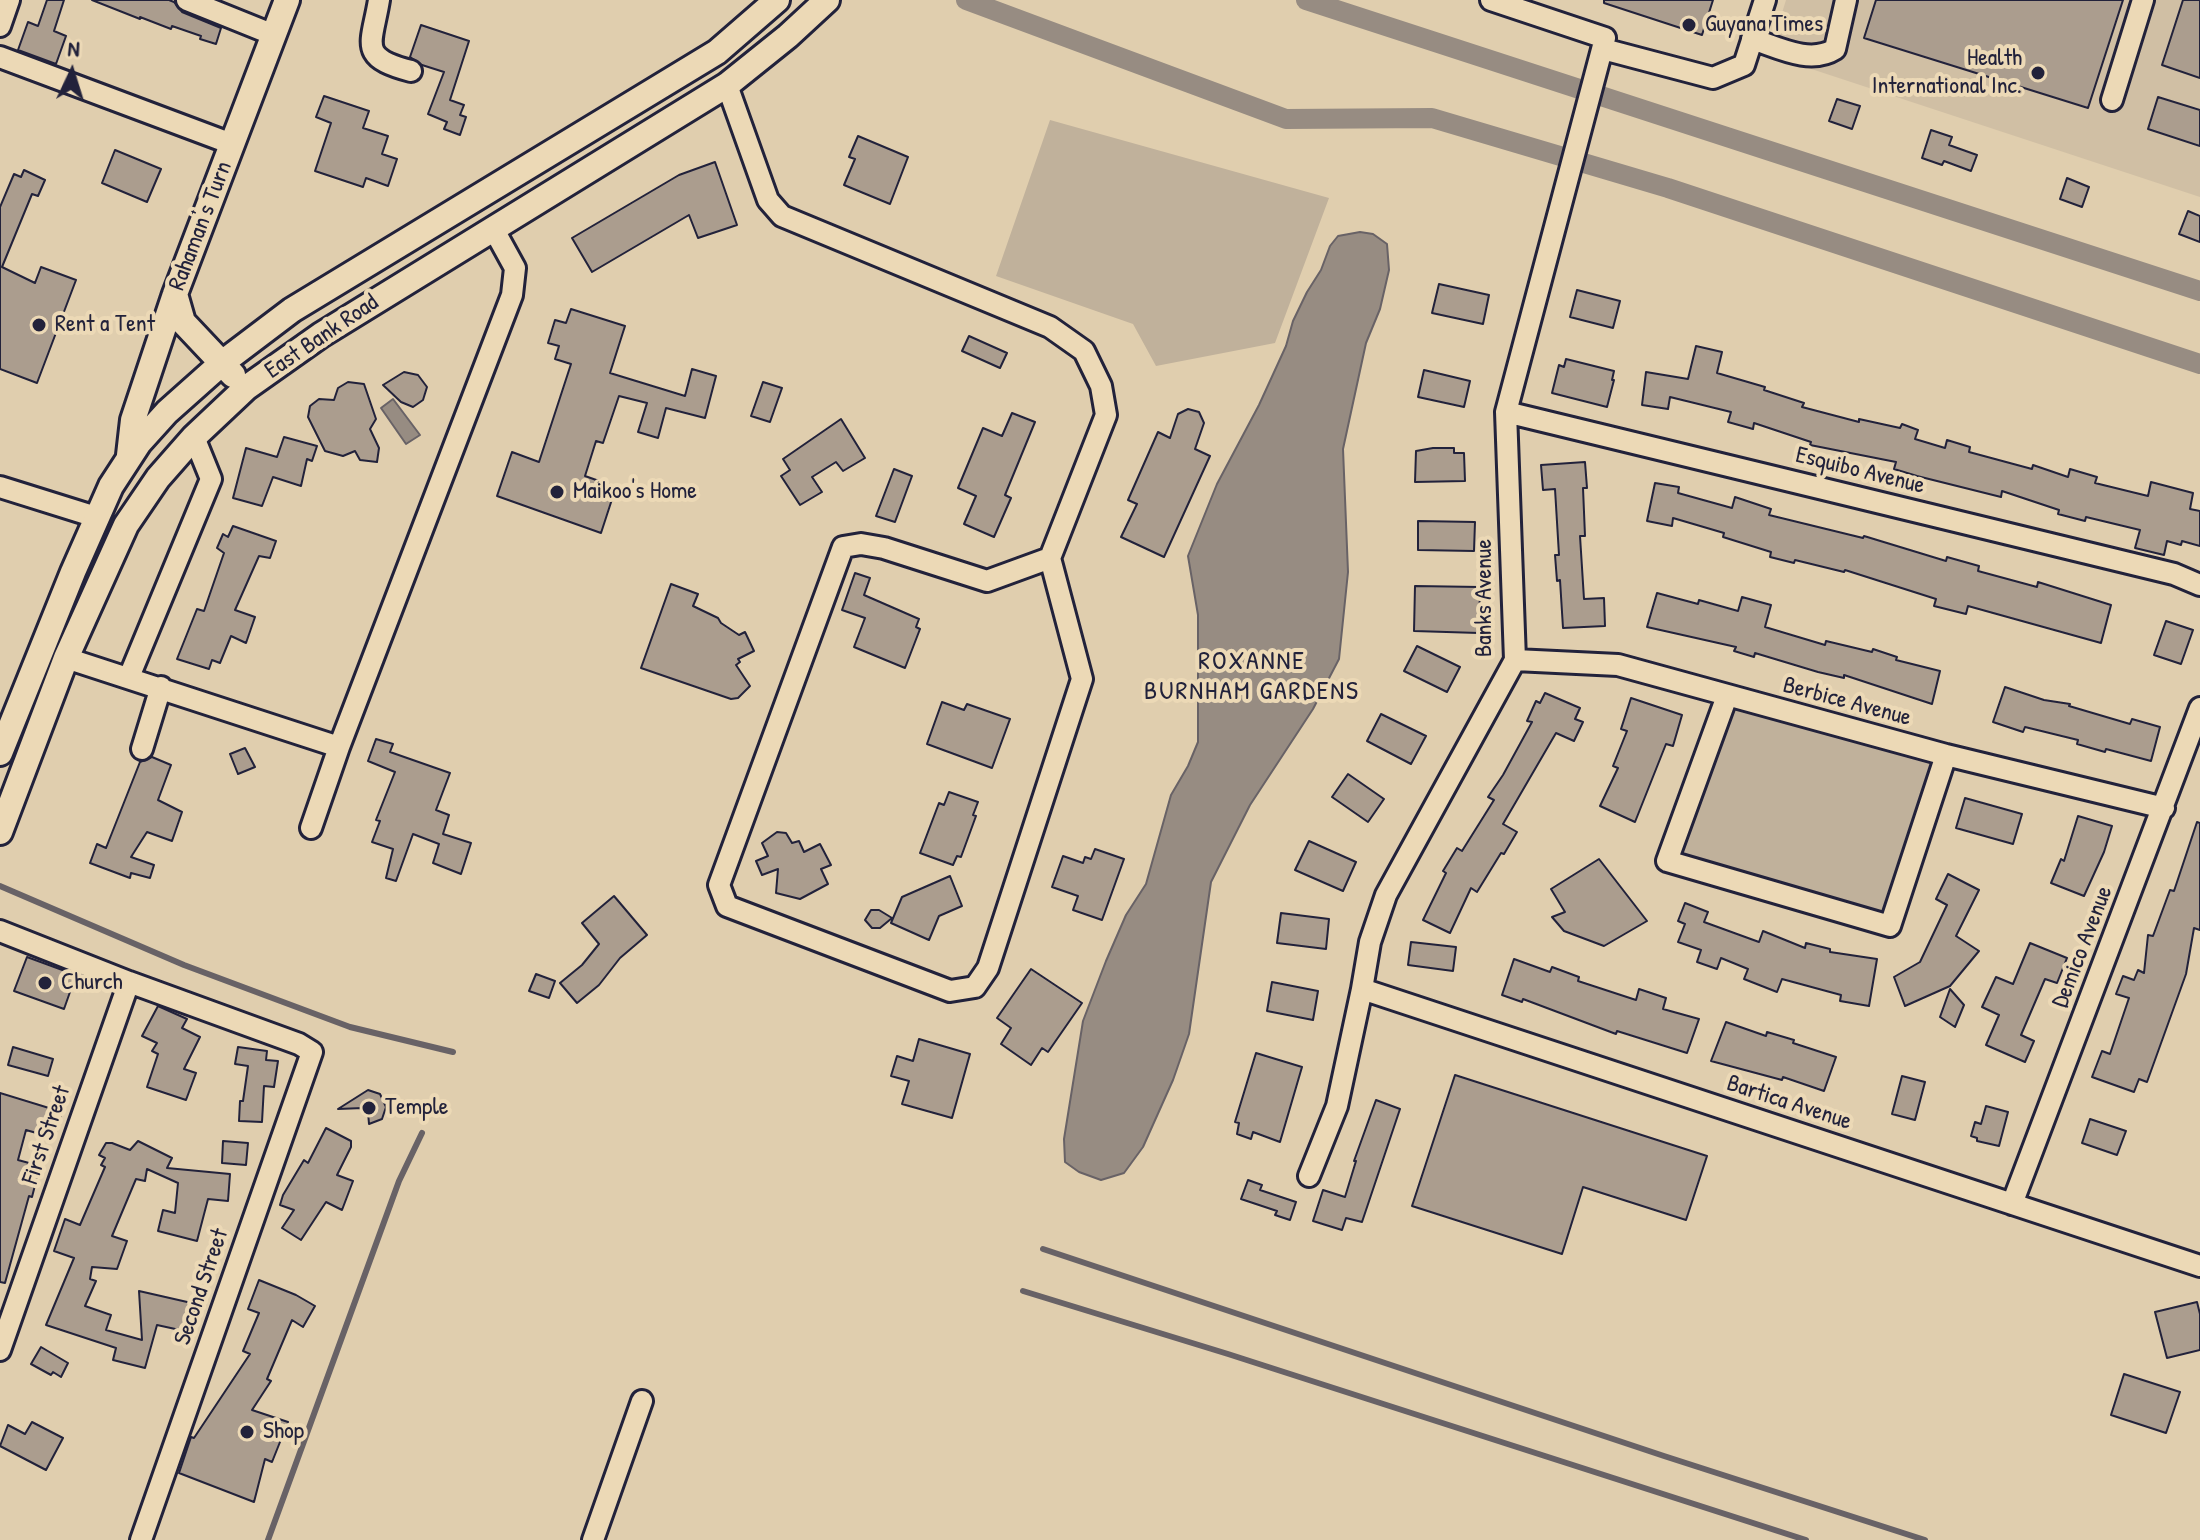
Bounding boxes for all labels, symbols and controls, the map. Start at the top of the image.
place label: Guyana Times [1705,11,1823,39]
marker: Guyana Times [1680,16,1698,34]
north arrow [32,32,112,112]
text: N [67,33,81,63]
place label: Health International Inc. [1872,45,2022,101]
marker: Health International Inc. [2029,64,2047,82]
street label: Rahaman's Turn [163,157,239,295]
street label: East Bank Road [260,289,384,385]
place label: Rent a Tent [55,311,155,339]
marker: Rent a Tent [30,316,48,334]
street label: Esquibo Avenue [1793,441,1927,501]
place label: Maikoo's Home [573,478,697,506]
marker: Maikoo's Home [548,483,566,501]
street label: Banks Avenue [1471,539,1499,657]
district label: ROXANNE BURNHAM GARDENS [1144,646,1360,708]
street label: Berbice Avenue [1780,671,1914,733]
street label: Demico Avenue [2047,882,2119,1012]
place label: Church [61,969,122,997]
marker: Church [36,974,54,992]
street label: Bartica Avenue [1723,1069,1855,1137]
street label: First Street [17,1082,77,1188]
place label: Temple [385,1094,448,1122]
marker: Temple [360,1099,378,1117]
street label: Second Street [169,1225,235,1349]
place label: Shop [263,1418,304,1446]
marker: Shop [238,1423,256,1441]

